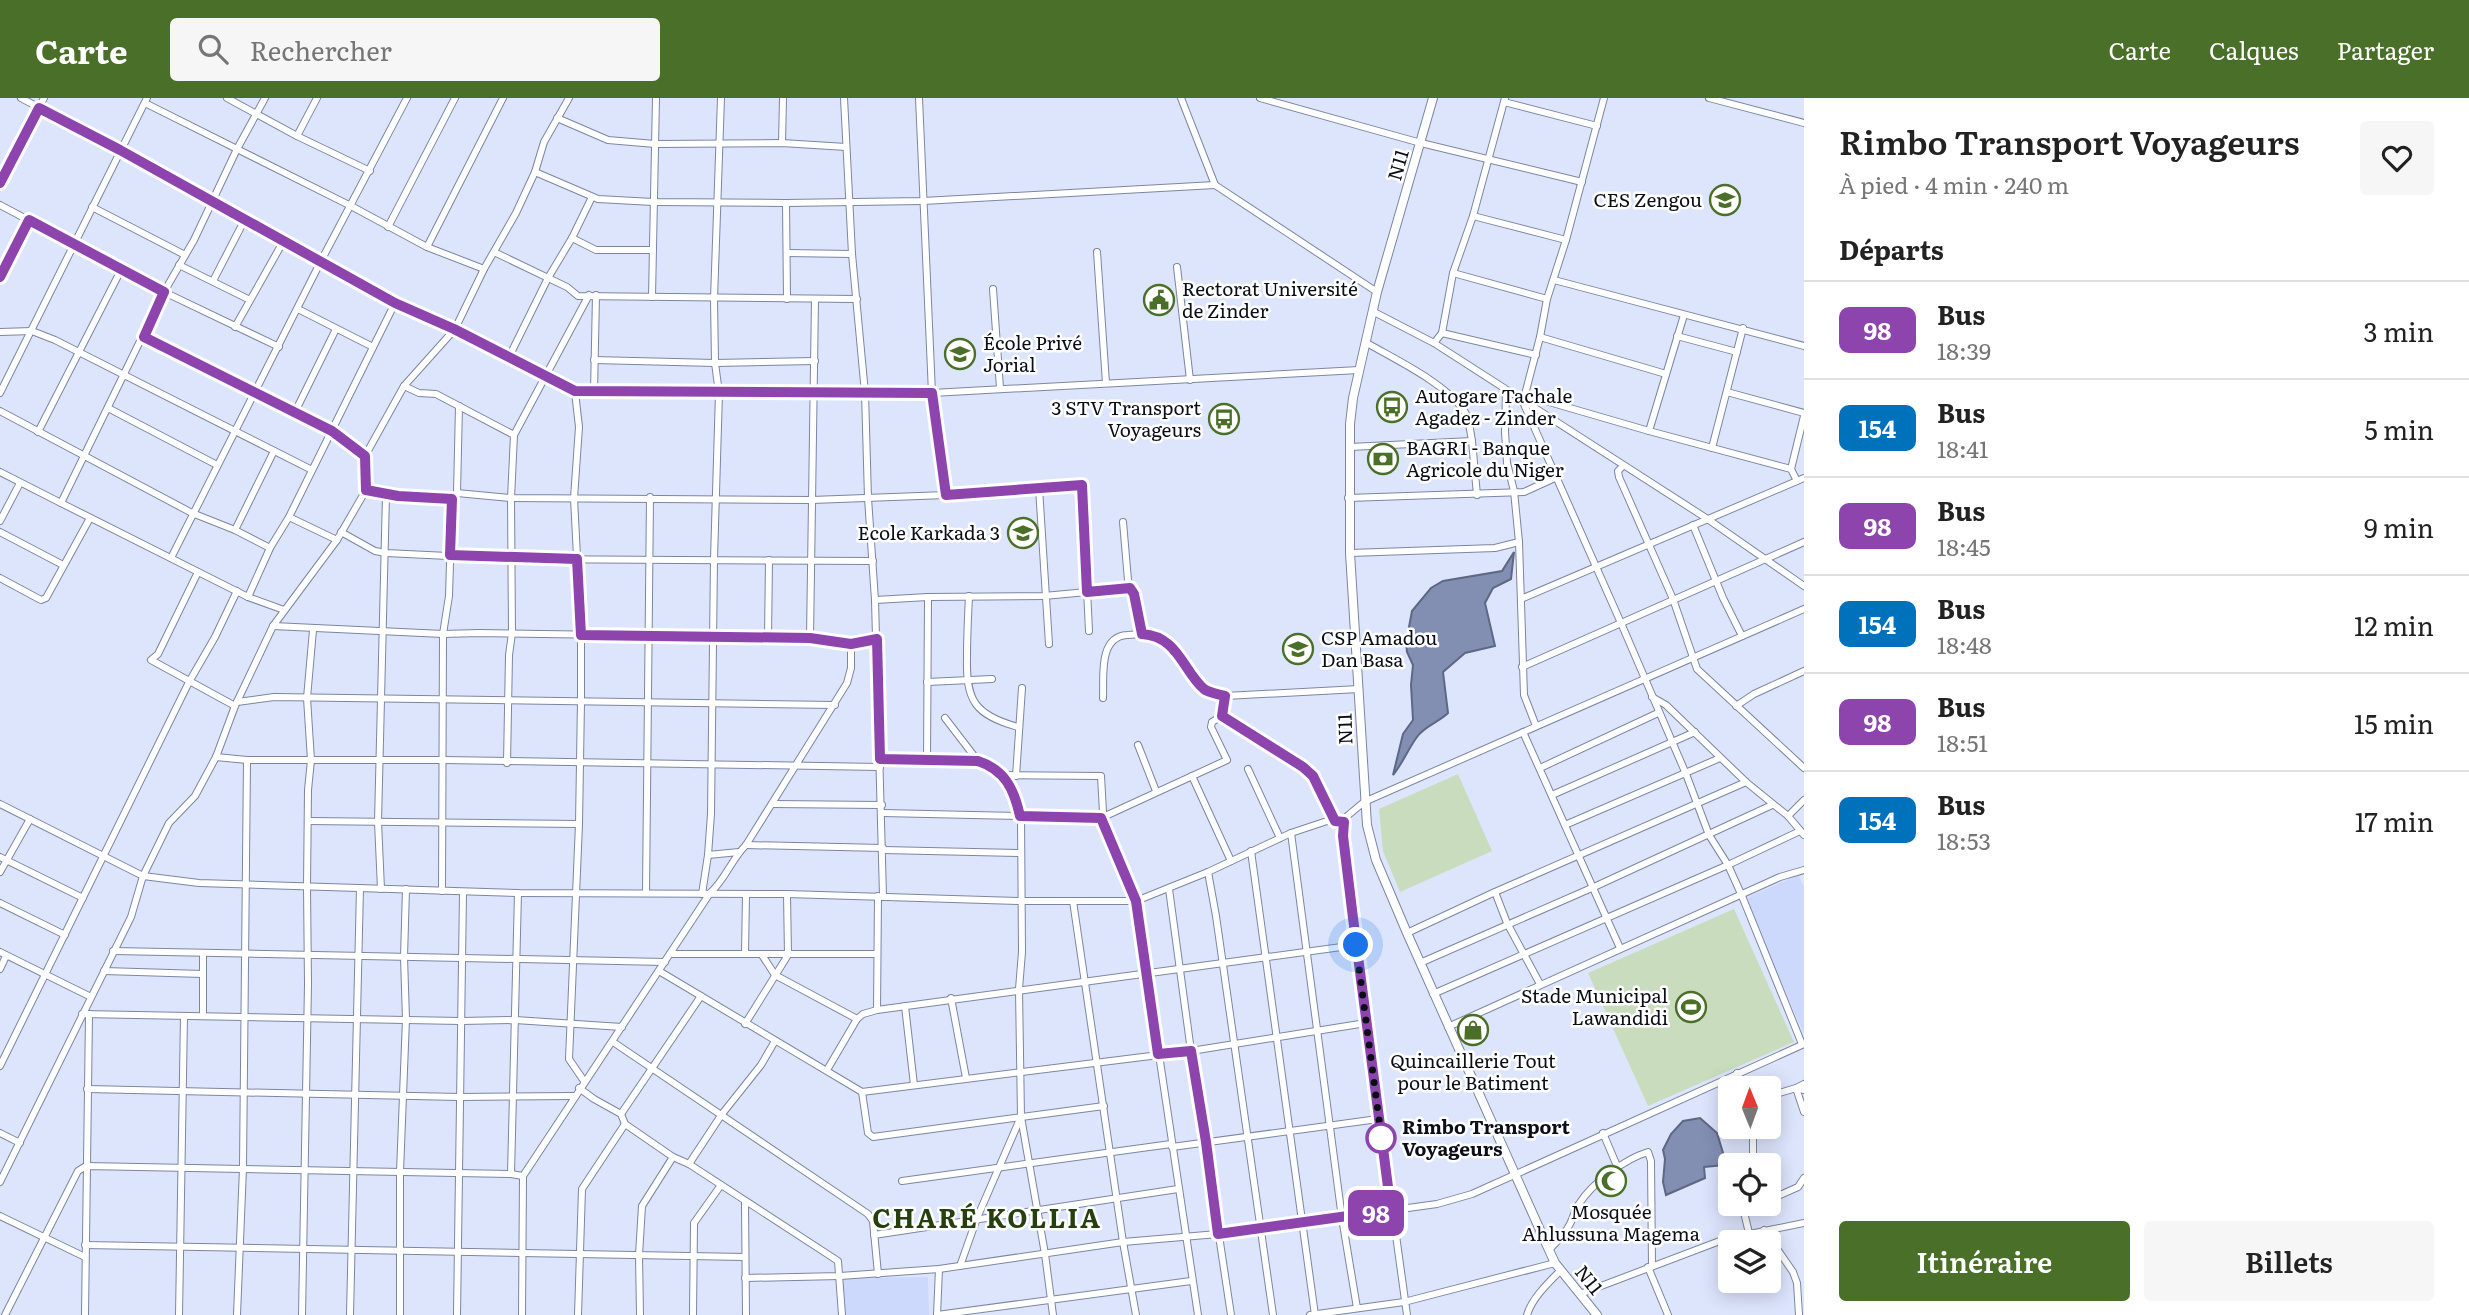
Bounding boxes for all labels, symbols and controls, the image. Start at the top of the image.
search box [170,18,660,81]
text: Carte [35,25,128,74]
icon: search [194,30,232,68]
text: Rechercher [250,30,392,69]
text: Carte [2108,32,2171,67]
text: Calques [2209,32,2299,67]
text: Partager [2337,32,2434,67]
text: Rimbo Transport Voyageurs [1839,116,2299,165]
button: heart [2360,121,2434,195]
street label: N11 [1379,146,1415,184]
text: À pied · 4 min · 240 m [1839,167,2069,201]
school or university icon: CES Zengou [1708,183,1742,217]
place label: CES Zengou [1593,185,1702,213]
text: Départs [1839,229,1944,268]
place label: Rectorat Université de Zinder [1182,274,1358,324]
public building icon: Rectorat Université de Zinder [1142,283,1176,317]
text: Bus [1937,294,1985,333]
text: 3 min [2364,311,2434,350]
text: 98 [1864,312,1891,347]
place label: École Privé Jorial [983,328,1082,378]
text: 18:39 [1937,333,1991,367]
school or university icon: École Privé Jorial [943,337,977,371]
place label: Autogare Tachale Agadez - Zinder [1415,381,1572,431]
bus stop icon: Autogare Tachale Agadez - Zinder [1375,390,1409,424]
text: Bus [1937,392,1985,431]
place label: 3 STV Transport Voyageurs [1051,393,1201,443]
bus stop icon: 3 STV Transport Voyageurs [1207,402,1241,436]
text: 5 min [2365,409,2434,448]
text: 154 [1859,410,1896,445]
text: 18:41 [1937,431,1988,465]
place label: BAGRI - Banque Agricole du Niger [1406,433,1564,483]
bank icon: BAGRI - Banque Agricole du Niger [1366,442,1400,476]
text: Bus [1937,490,1985,529]
text: 9 min [2364,507,2434,546]
text: 98 [1864,508,1891,543]
school or university icon: Ecole Karkada 3 [1006,516,1040,550]
place label: Ecole Karkada 3 [857,518,1000,546]
text: 18:45 [1937,529,1991,563]
text: Bus [1937,588,1985,627]
text: 12 min [2354,605,2434,644]
text: 154 [1859,606,1896,641]
place label: CSP Amadou Dan Basa [1321,623,1437,673]
text: 18:48 [1937,627,1992,661]
school or university icon: CSP Amadou Dan Basa [1281,632,1315,666]
text: Bus [1937,686,1985,725]
text: 15 min [2354,703,2434,742]
text: 98 [1864,704,1891,739]
street label: N11 [1329,713,1359,745]
text: 18:51 [1937,725,1988,759]
text: Bus [1937,784,1985,823]
text: 17 min [2355,801,2434,840]
text: 154 [1859,802,1896,837]
text: 18:53 [1937,823,1991,857]
your location [1338,927,1373,962]
place label: Stade Municipal Lawandidi [1521,981,1668,1031]
sports icon: Stade Municipal Lawandidi [1674,990,1708,1024]
shop icon: Quincaillerie Tout pour le Batiment [1456,1013,1490,1047]
place label: Quincaillerie Tout pour le Batiment [1390,1046,1556,1096]
north arrow [1718,1076,1782,1139]
map controls [1718,1076,1781,1293]
place label: Rimbo Transport Voyageurs [1402,1112,1571,1162]
marker: Rimbo Transport Voyageurs [1366,1123,1396,1153]
button: locate [1718,1153,1781,1216]
mosque icon: Mosquée Ahlussuna Magema [1594,1164,1628,1198]
line badge: 98 [1344,1190,1408,1236]
text: 98 [1362,1195,1390,1230]
district label: CHARÉ KOLLIA [872,1197,1102,1236]
place label: Mosquée Ahlussuna Magema [1522,1197,1701,1247]
button: Itinéraire [1839,1221,2130,1301]
button: Billets [2144,1221,2434,1301]
button: layers [1718,1230,1781,1293]
street label: N11 [1569,1258,1611,1301]

